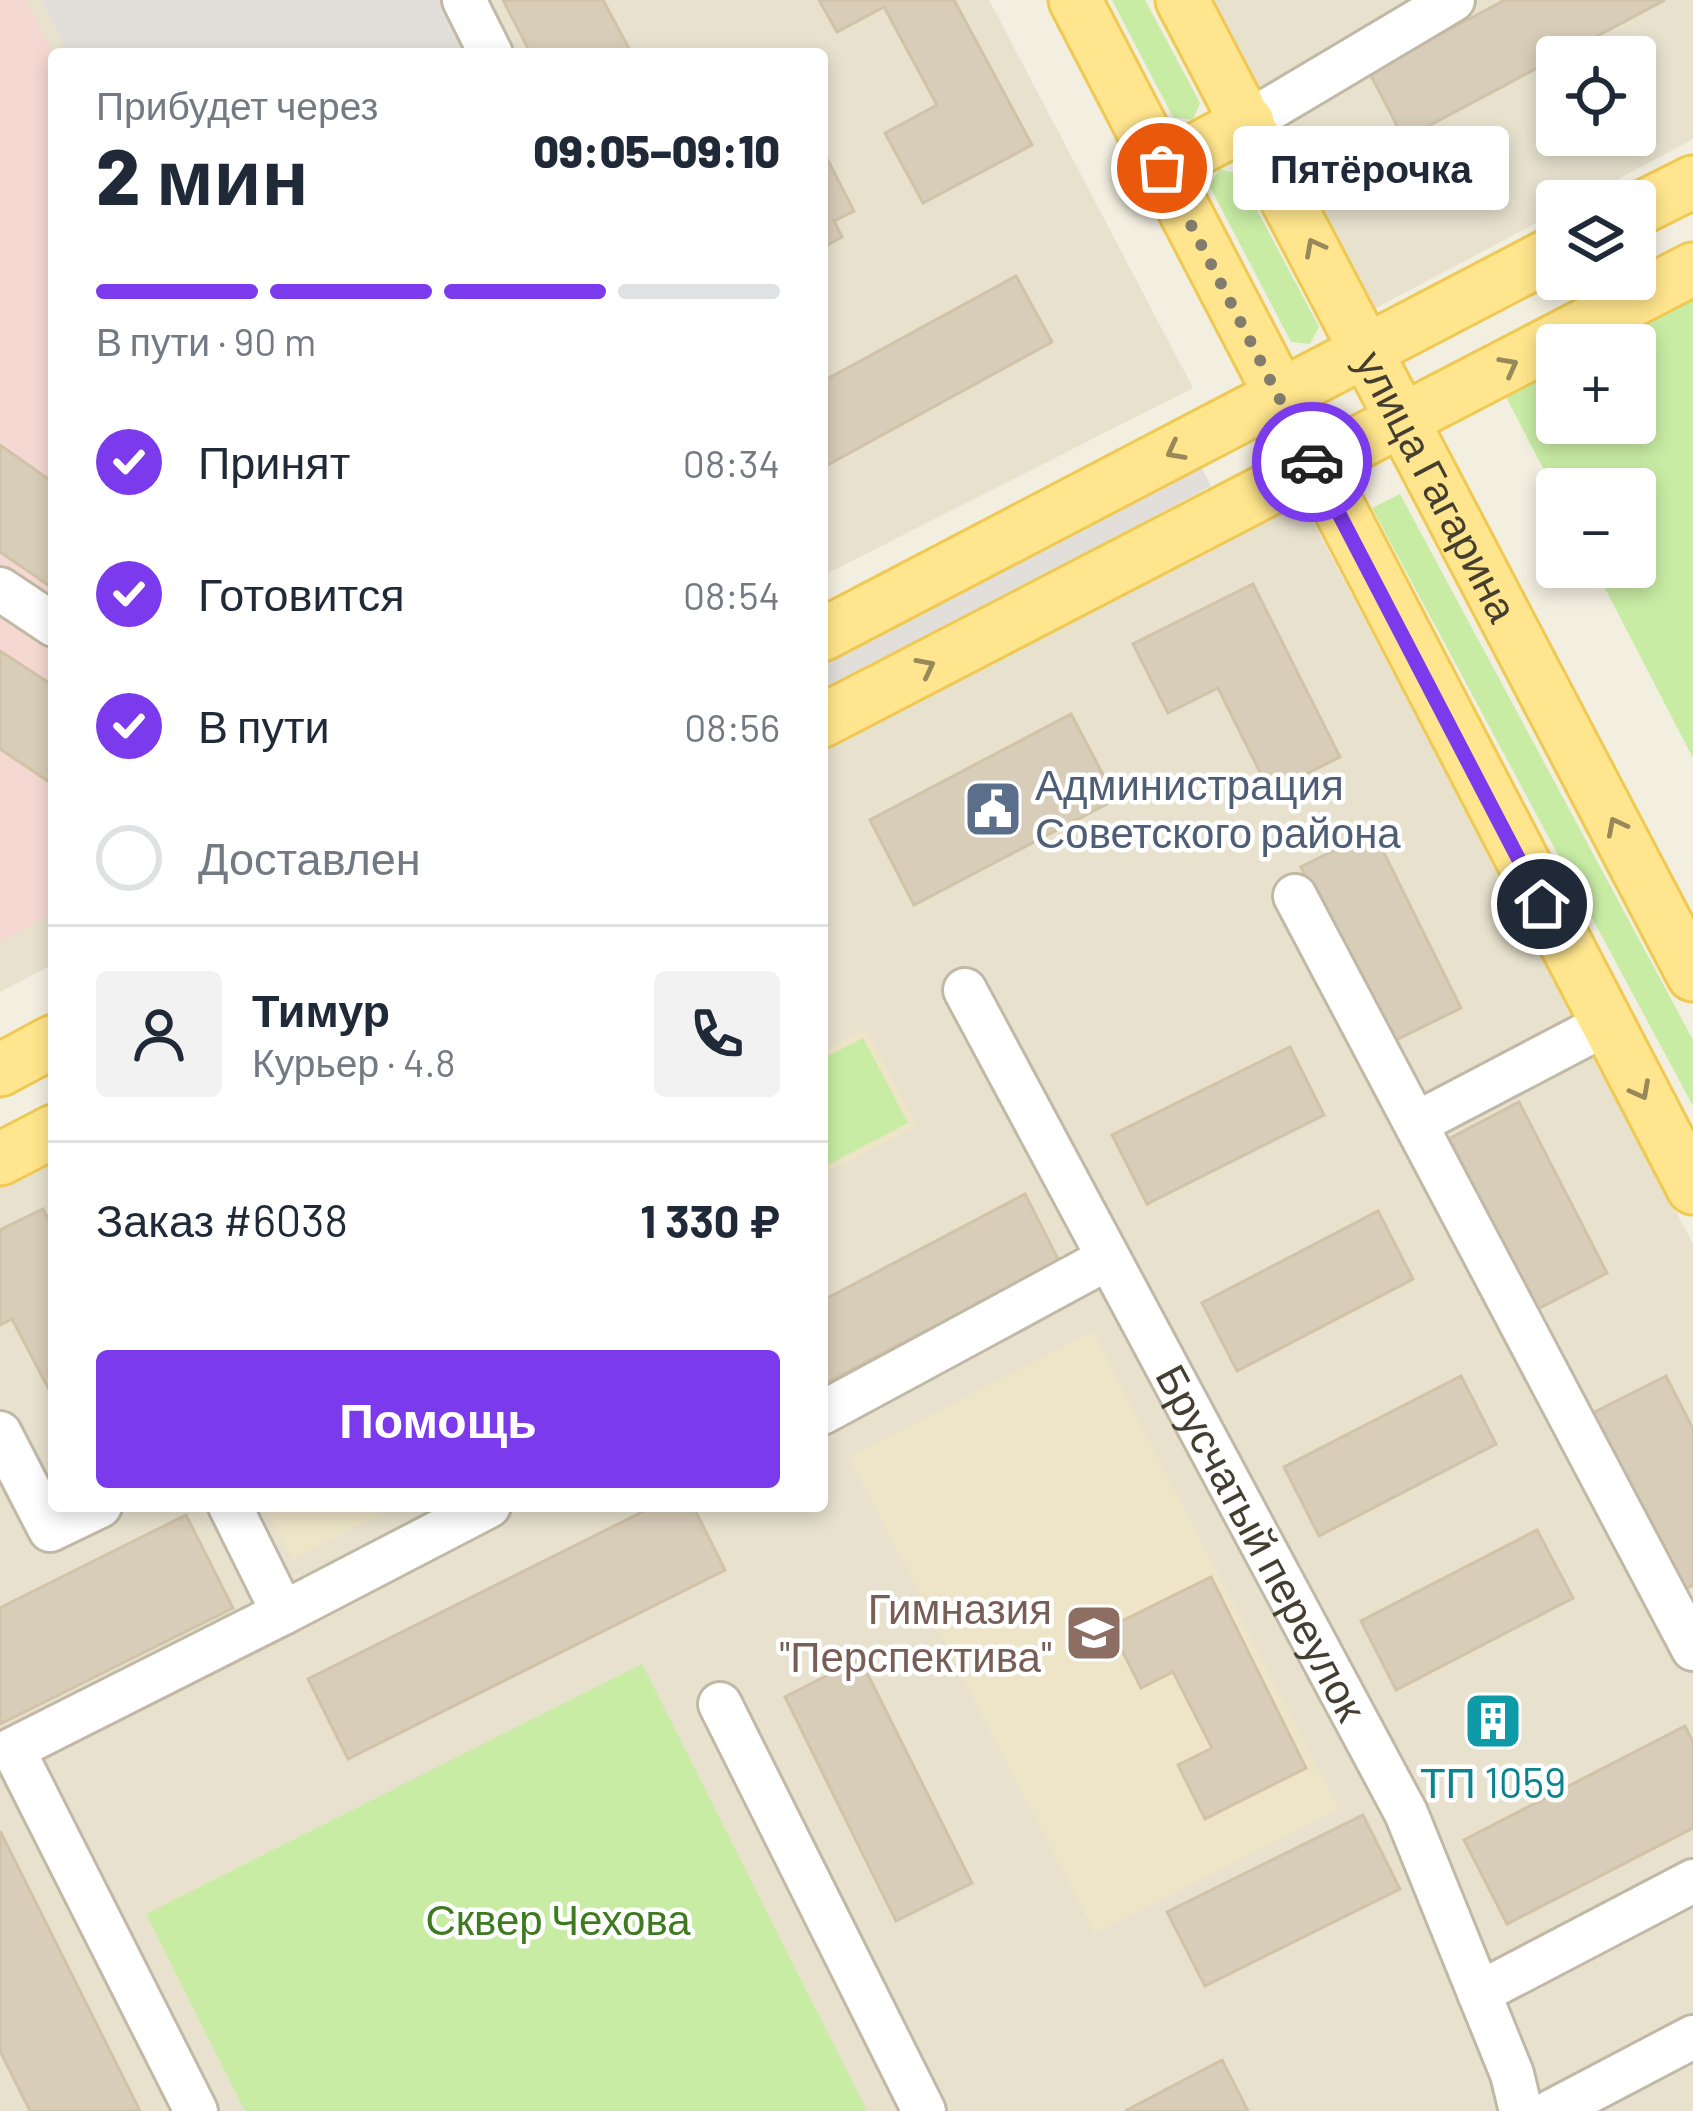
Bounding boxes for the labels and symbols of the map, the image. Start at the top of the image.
pin [1111,117,1213,219]
callout: Пятёрочка [1234,126,1510,210]
one-way arrow [1305,238,1328,259]
street label: улица Гагарина [1346,341,1530,630]
one-way arrow [1497,357,1519,380]
courier [1252,402,1372,522]
one-way arrow [1166,437,1188,460]
one-way arrow [913,658,935,681]
place label: Администрация Советского района [1035,758,1401,857]
public building icon: Администрация Советского района [962,778,1024,840]
one-way arrow [1607,817,1630,839]
pin [1491,853,1593,955]
one-way arrow [1627,1079,1651,1100]
street label: Брусчатый переулок [1147,1355,1379,1729]
place label: Гимназия "Перспектива" [779,1582,1052,1681]
school or university icon: Гимназия "Перспектива" [1063,1602,1125,1664]
building icon: ТП 1059 [1462,1690,1524,1752]
place label: ТП 1059 [1420,1756,1566,1806]
park label: Сквер Чехова [425,1893,691,1944]

